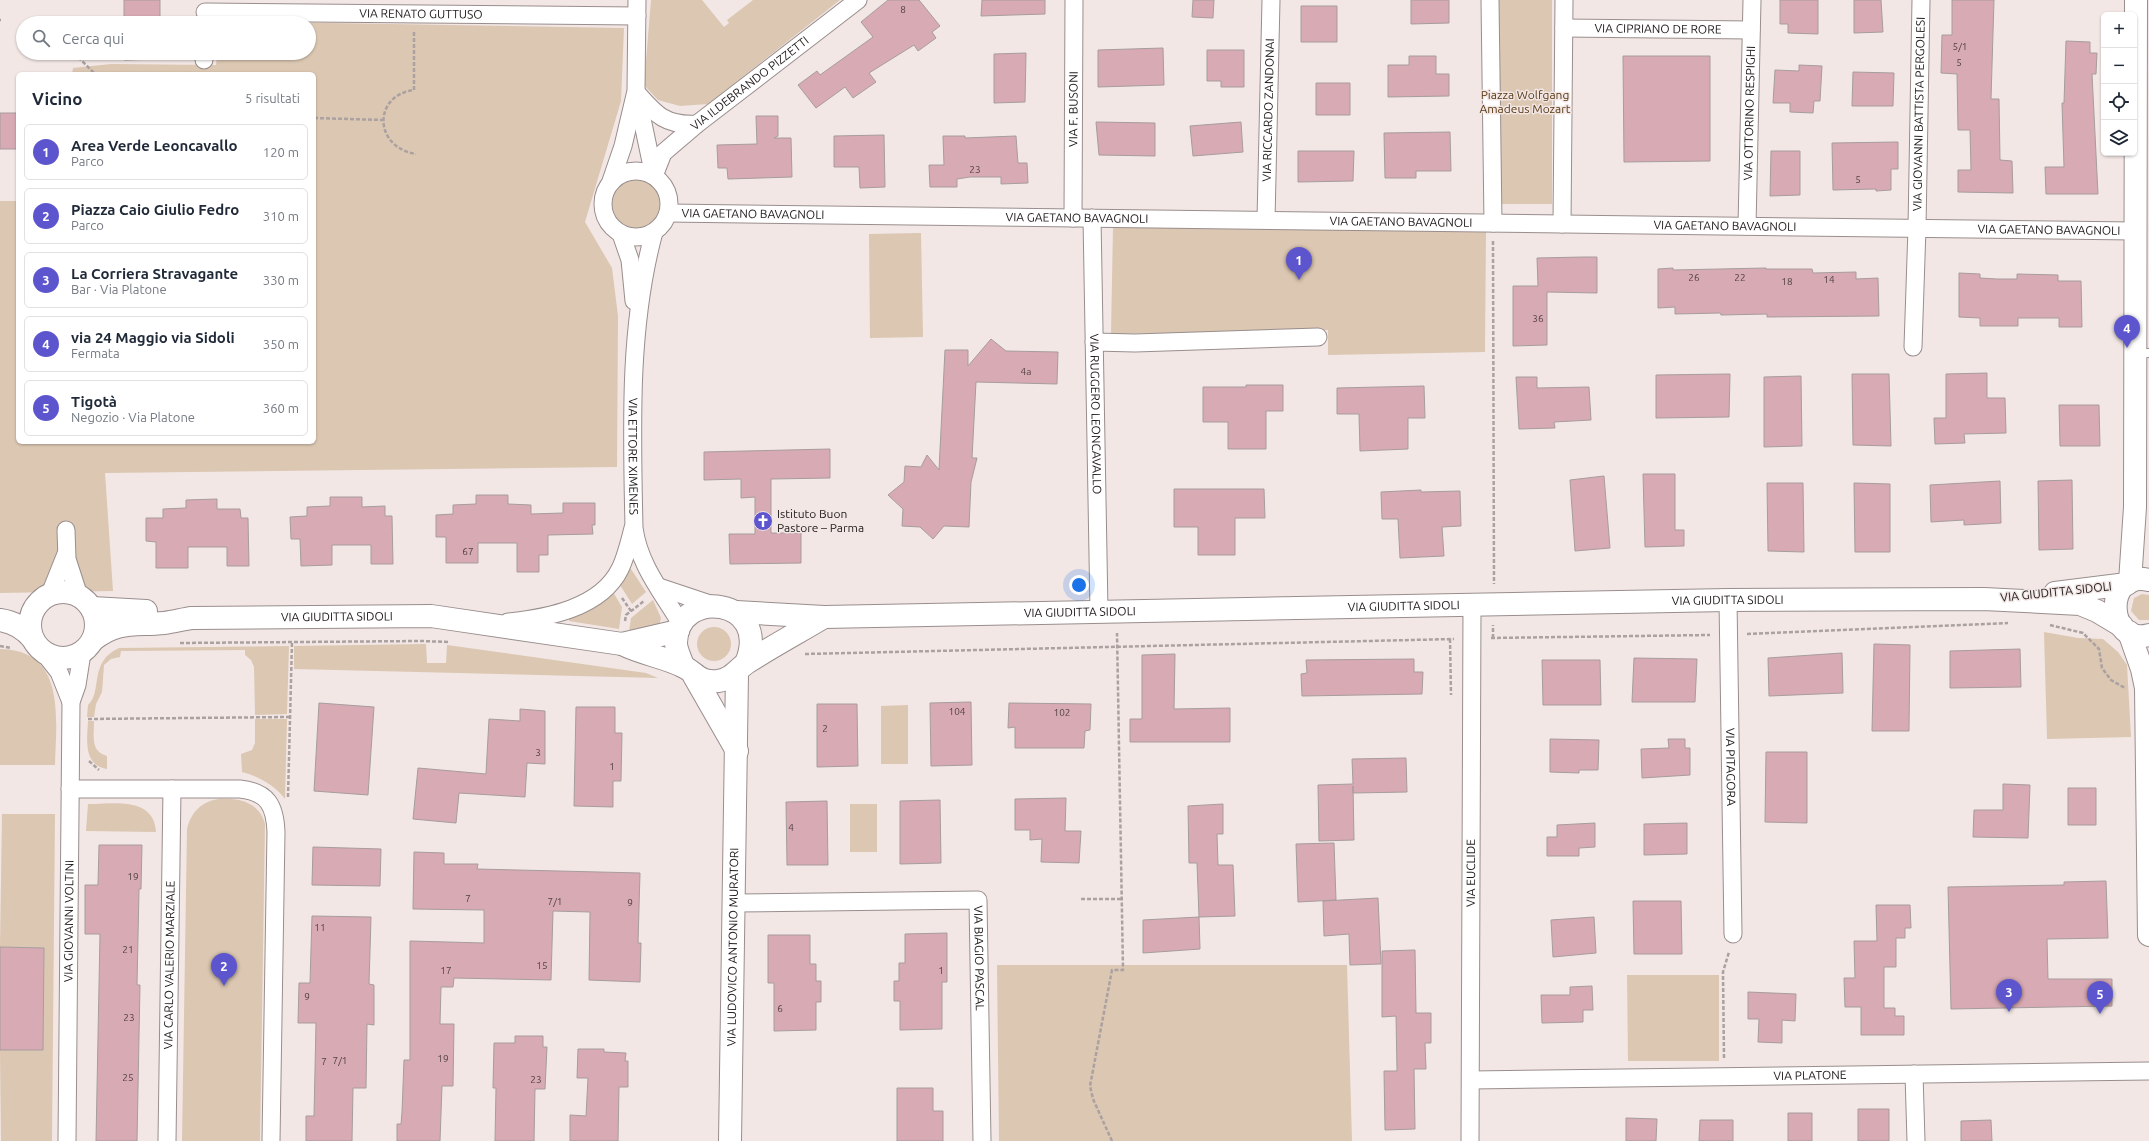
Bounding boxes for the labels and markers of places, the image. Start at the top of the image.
pin: 1 [1286,247,1312,280]
pin: 4 [2114,315,2140,348]
place label: Istituto Buon Pastore – Parma [777,507,864,534]
church icon: Istituto Buon Pastore – Parma [752,510,774,532]
pin: 2 [211,953,237,986]
pin: 3 [1996,979,2022,1012]
pin: 5 [2087,981,2113,1014]

